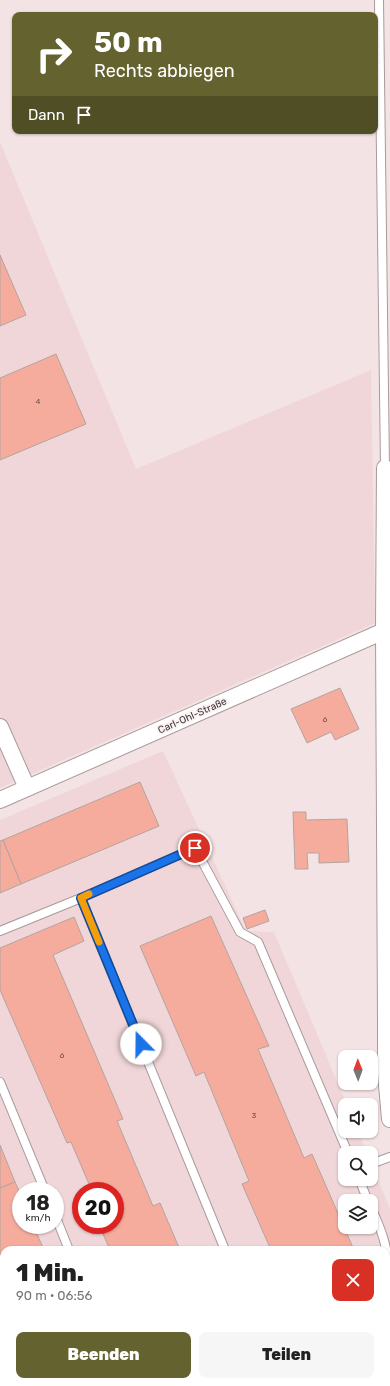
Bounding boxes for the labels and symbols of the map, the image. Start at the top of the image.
house number: 4 [36,397,41,406]
street label: Carl-Ohl-Straße [156,695,229,736]
house number: 6 [323,715,328,724]
pin [178,831,212,865]
position arrow [120,1023,162,1065]
north arrow [338,1050,378,1090]
house number: 6 [60,1051,65,1060]
house number: 3 [252,1111,257,1120]
speed limit sign: 20 [72,1182,124,1234]

